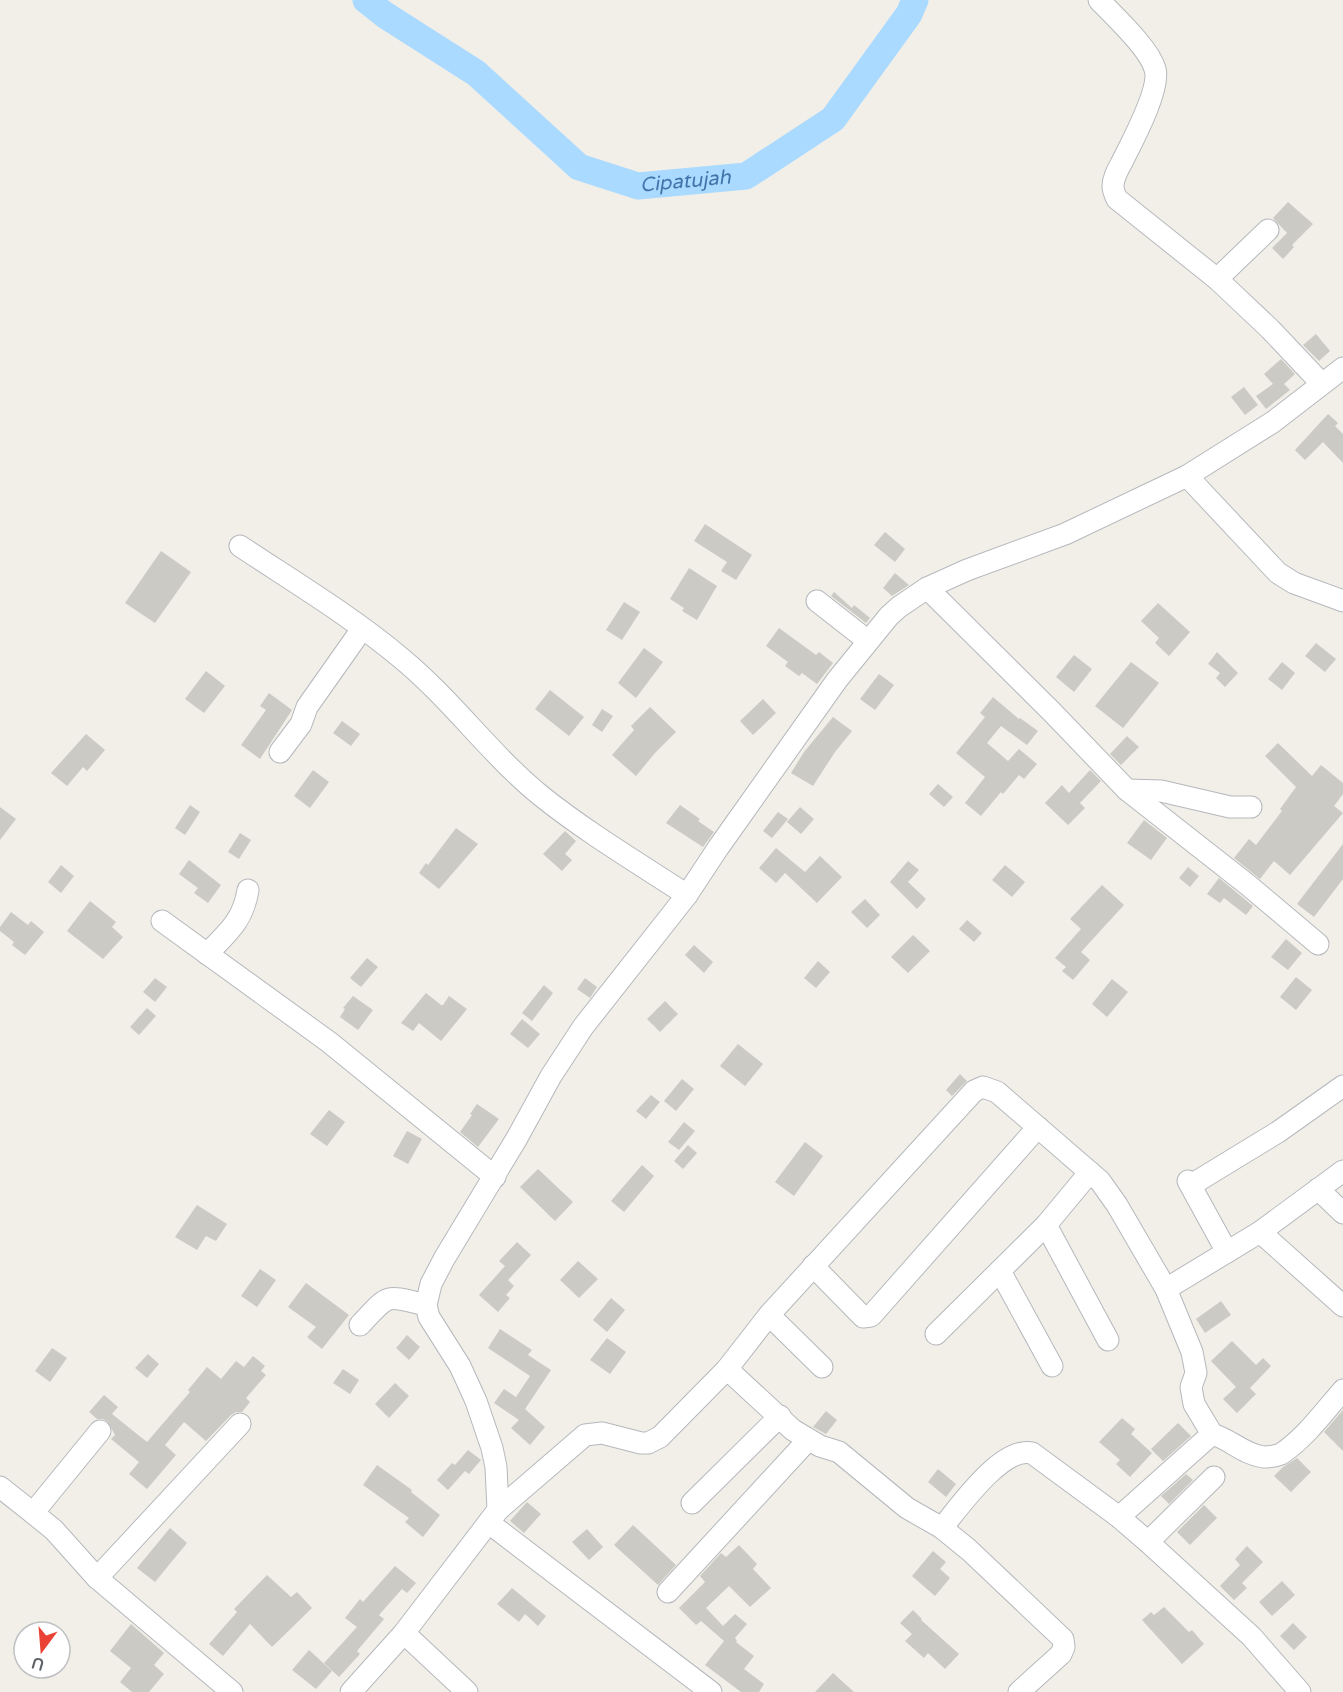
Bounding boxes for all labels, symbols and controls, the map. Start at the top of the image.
water label: Cipatujah [639,165,732,198]
north arrow [12,1620,72,1680]
text: U [30,1652,47,1675]

